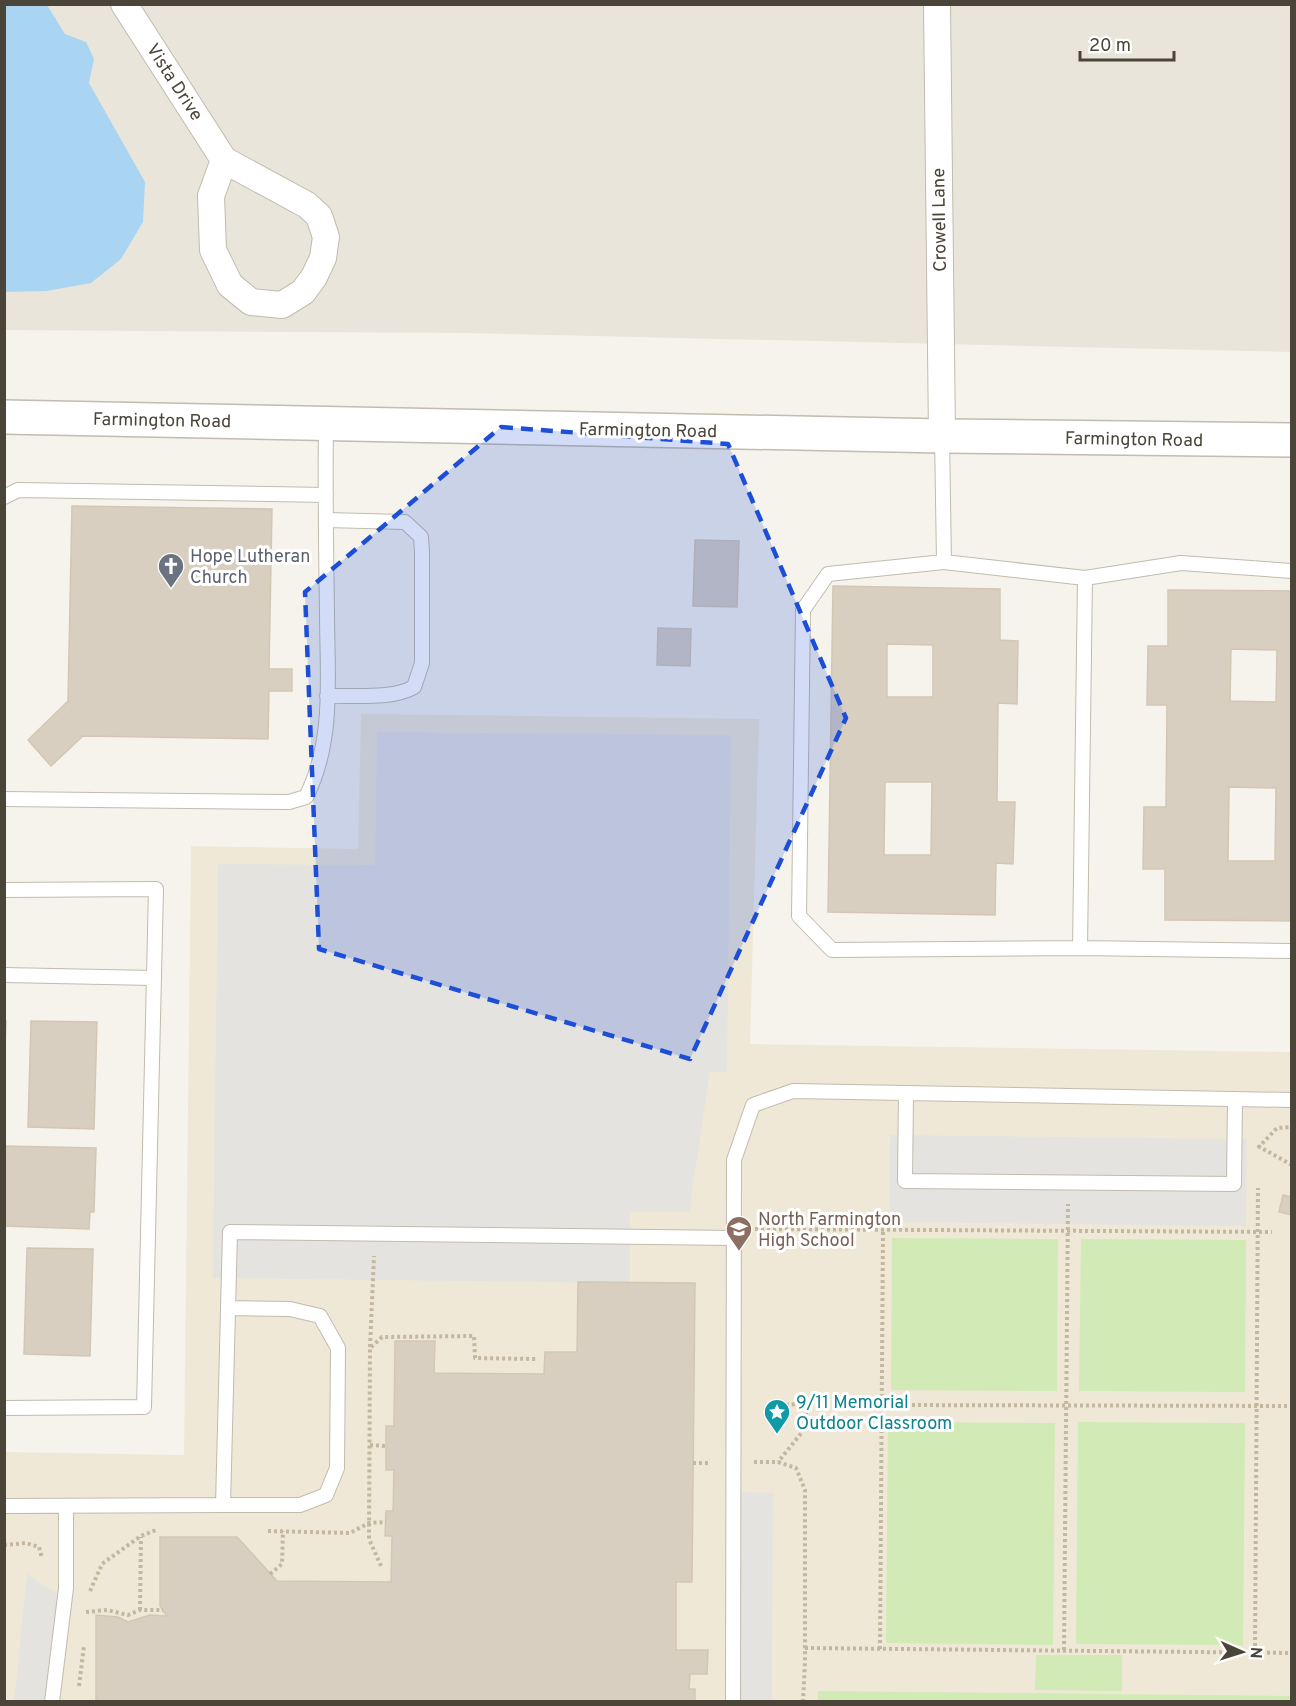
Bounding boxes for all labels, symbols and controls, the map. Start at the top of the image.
scale bar [1080,24,1174,62]
text: 20 m [1089,35,1131,58]
street label: Vista Drive [140,40,207,126]
street label: Crowell Lane [928,168,953,272]
street label: Farmington Road [93,409,231,434]
street label: Farmington Road [579,419,717,444]
street label: Farmington Road [1065,428,1203,453]
place label: Hope Lutheran Church [190,546,310,590]
church icon: Hope Lutheran Church [156,551,186,589]
place label: North Farmington High School [758,1209,901,1253]
school or university icon: North Farmington High School [724,1214,754,1252]
place label: 9/11 Memorial Outdoor Classroom [796,1392,952,1436]
place icon: 9/11 Memorial Outdoor Classroom [762,1397,792,1435]
north arrow [1212,1622,1272,1682]
text: N [1245,1646,1265,1659]

